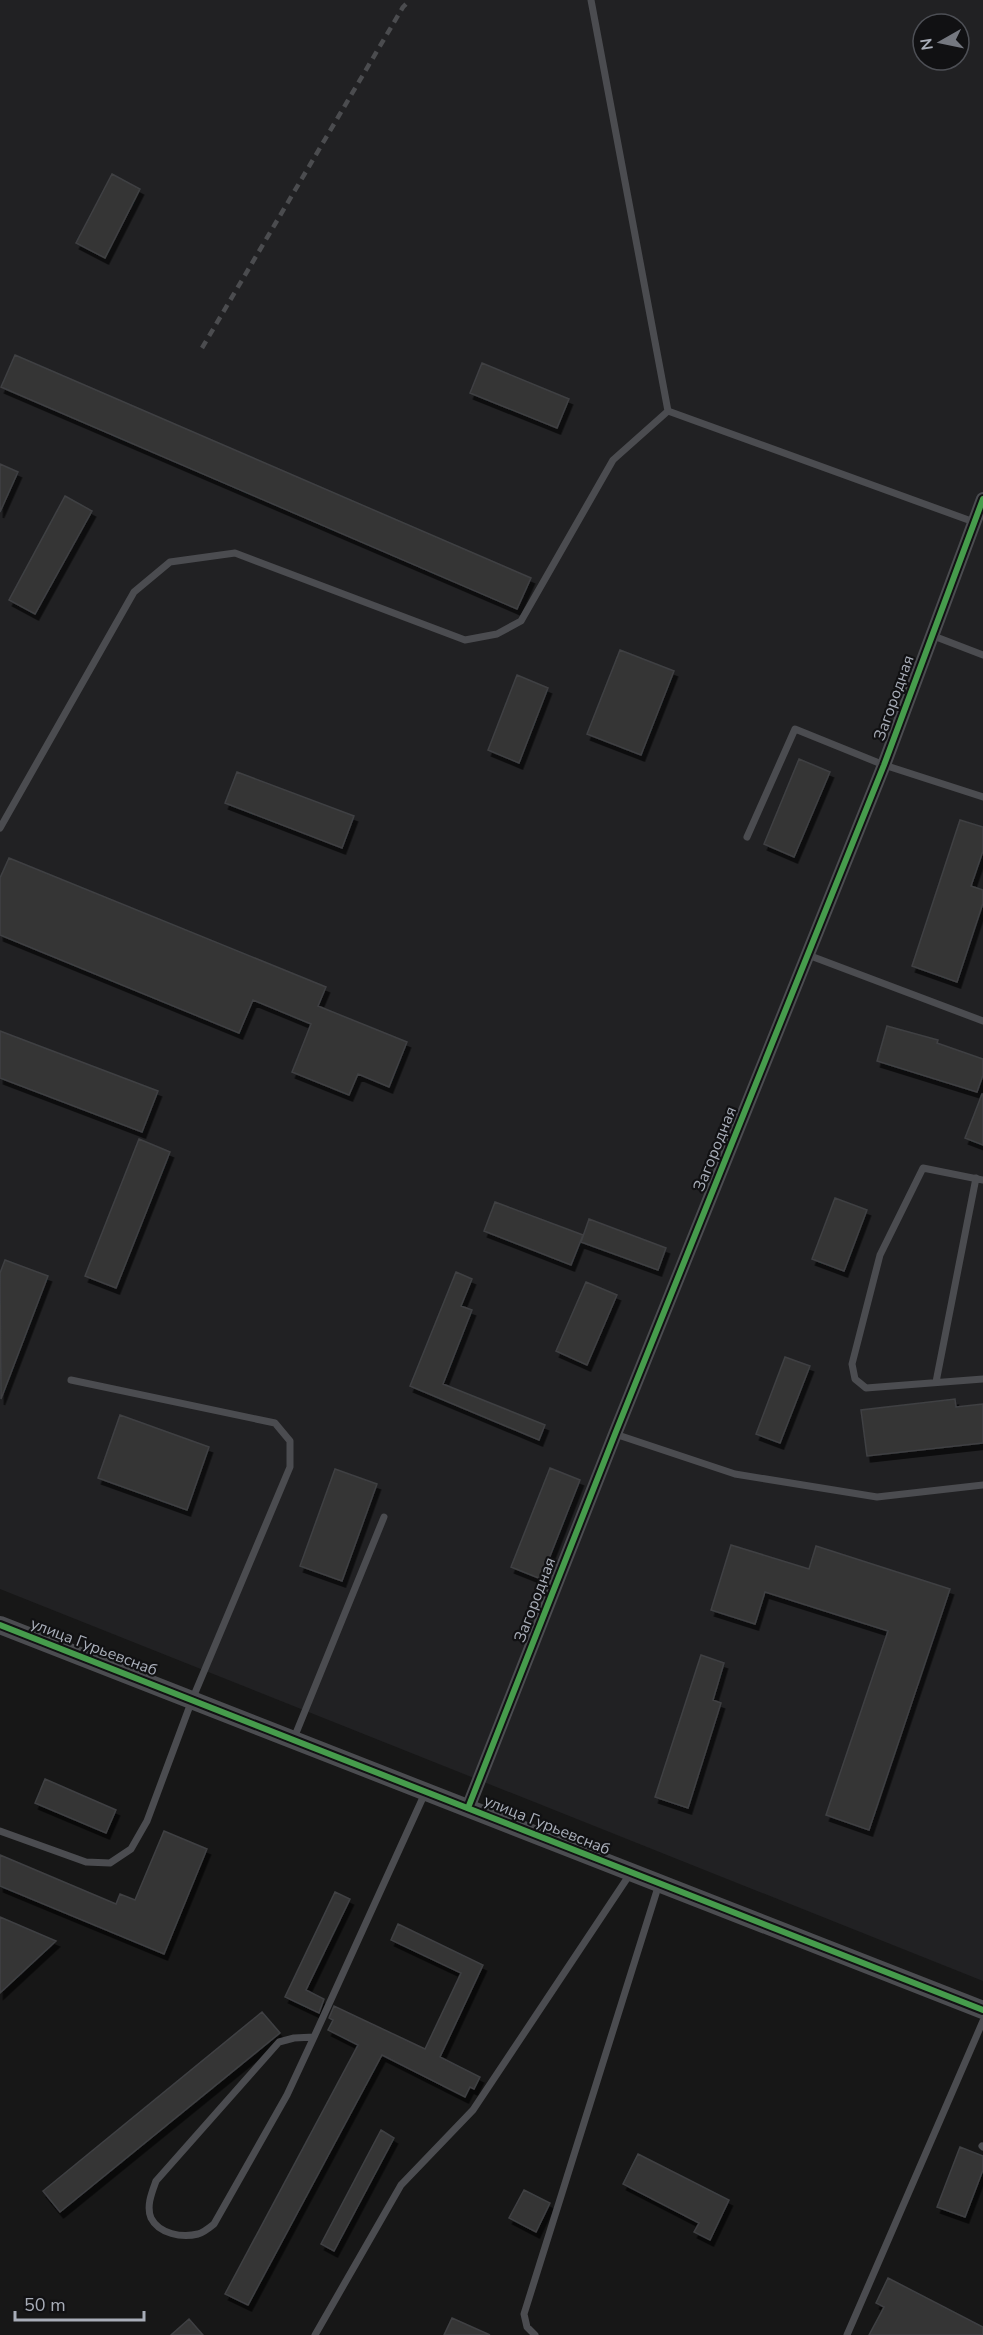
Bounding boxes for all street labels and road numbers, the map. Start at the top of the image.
street label: Загородная [868,652,920,744]
street label: Загородная [688,1103,742,1195]
street label: Загородная [509,1554,561,1646]
street label: улица Гурьевснаб [27,1613,161,1681]
street label: улица Гурьевснаб [481,1790,613,1860]

